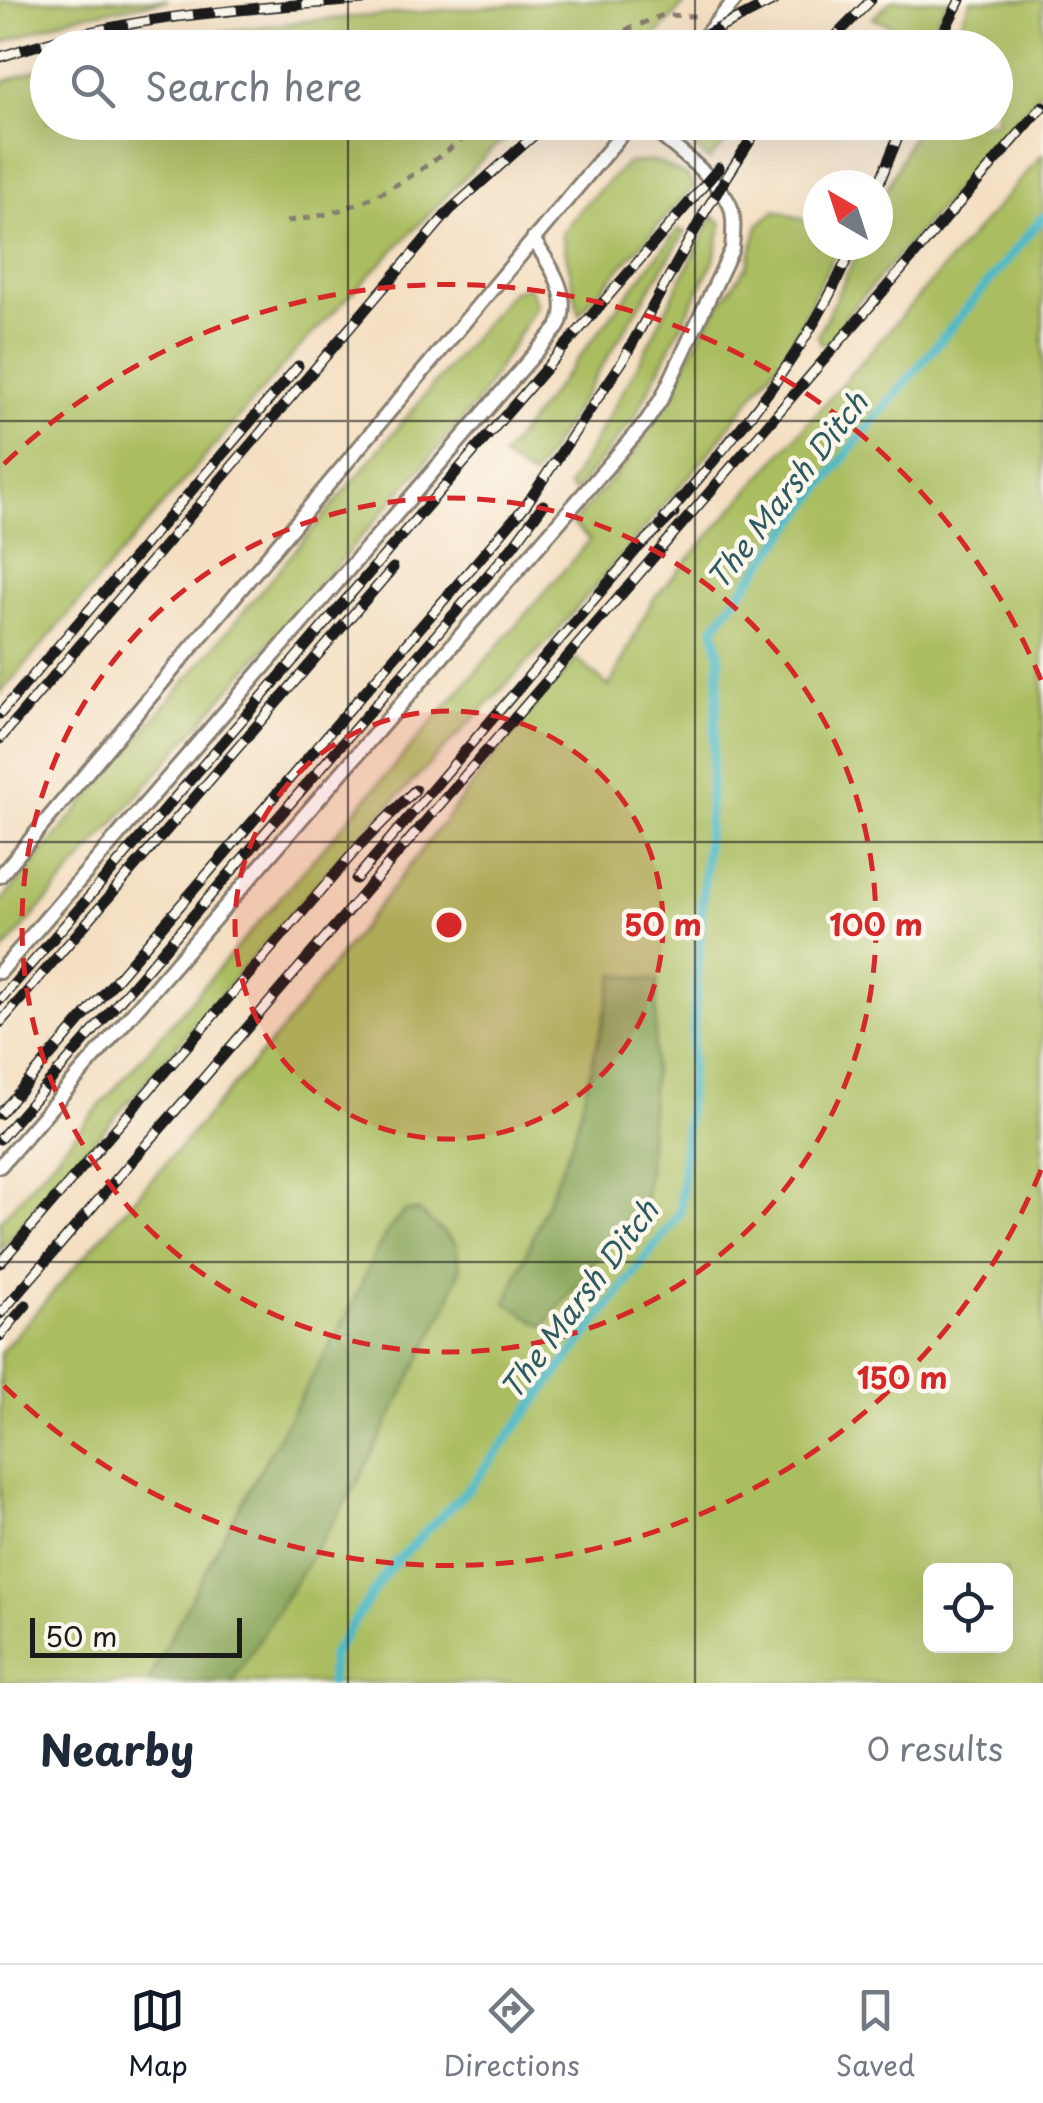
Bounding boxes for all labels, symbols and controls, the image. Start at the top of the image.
search box [30,30,1013,140]
text: Search here [145,57,362,114]
icon: search [65,58,120,113]
north arrow [803,170,893,260]
water label: The Marsh Ditch [695,381,878,598]
text: 50 m [624,901,702,946]
text: 100 m [829,901,923,946]
centre of rings [431,907,467,943]
water label: The Marsh Ditch [488,1189,668,1408]
text: 150 m [857,1354,947,1399]
map controls [923,1563,1013,1653]
button: locate [923,1563,1013,1653]
scale bar [30,1613,242,1658]
text: 50 m [45,1614,118,1657]
text: Nearby [40,1717,194,1780]
text: 0 results [867,1724,1003,1772]
tab: Map [128,1983,188,2086]
tab: Directions [444,1983,580,2086]
tab: Saved [836,1983,915,2086]

